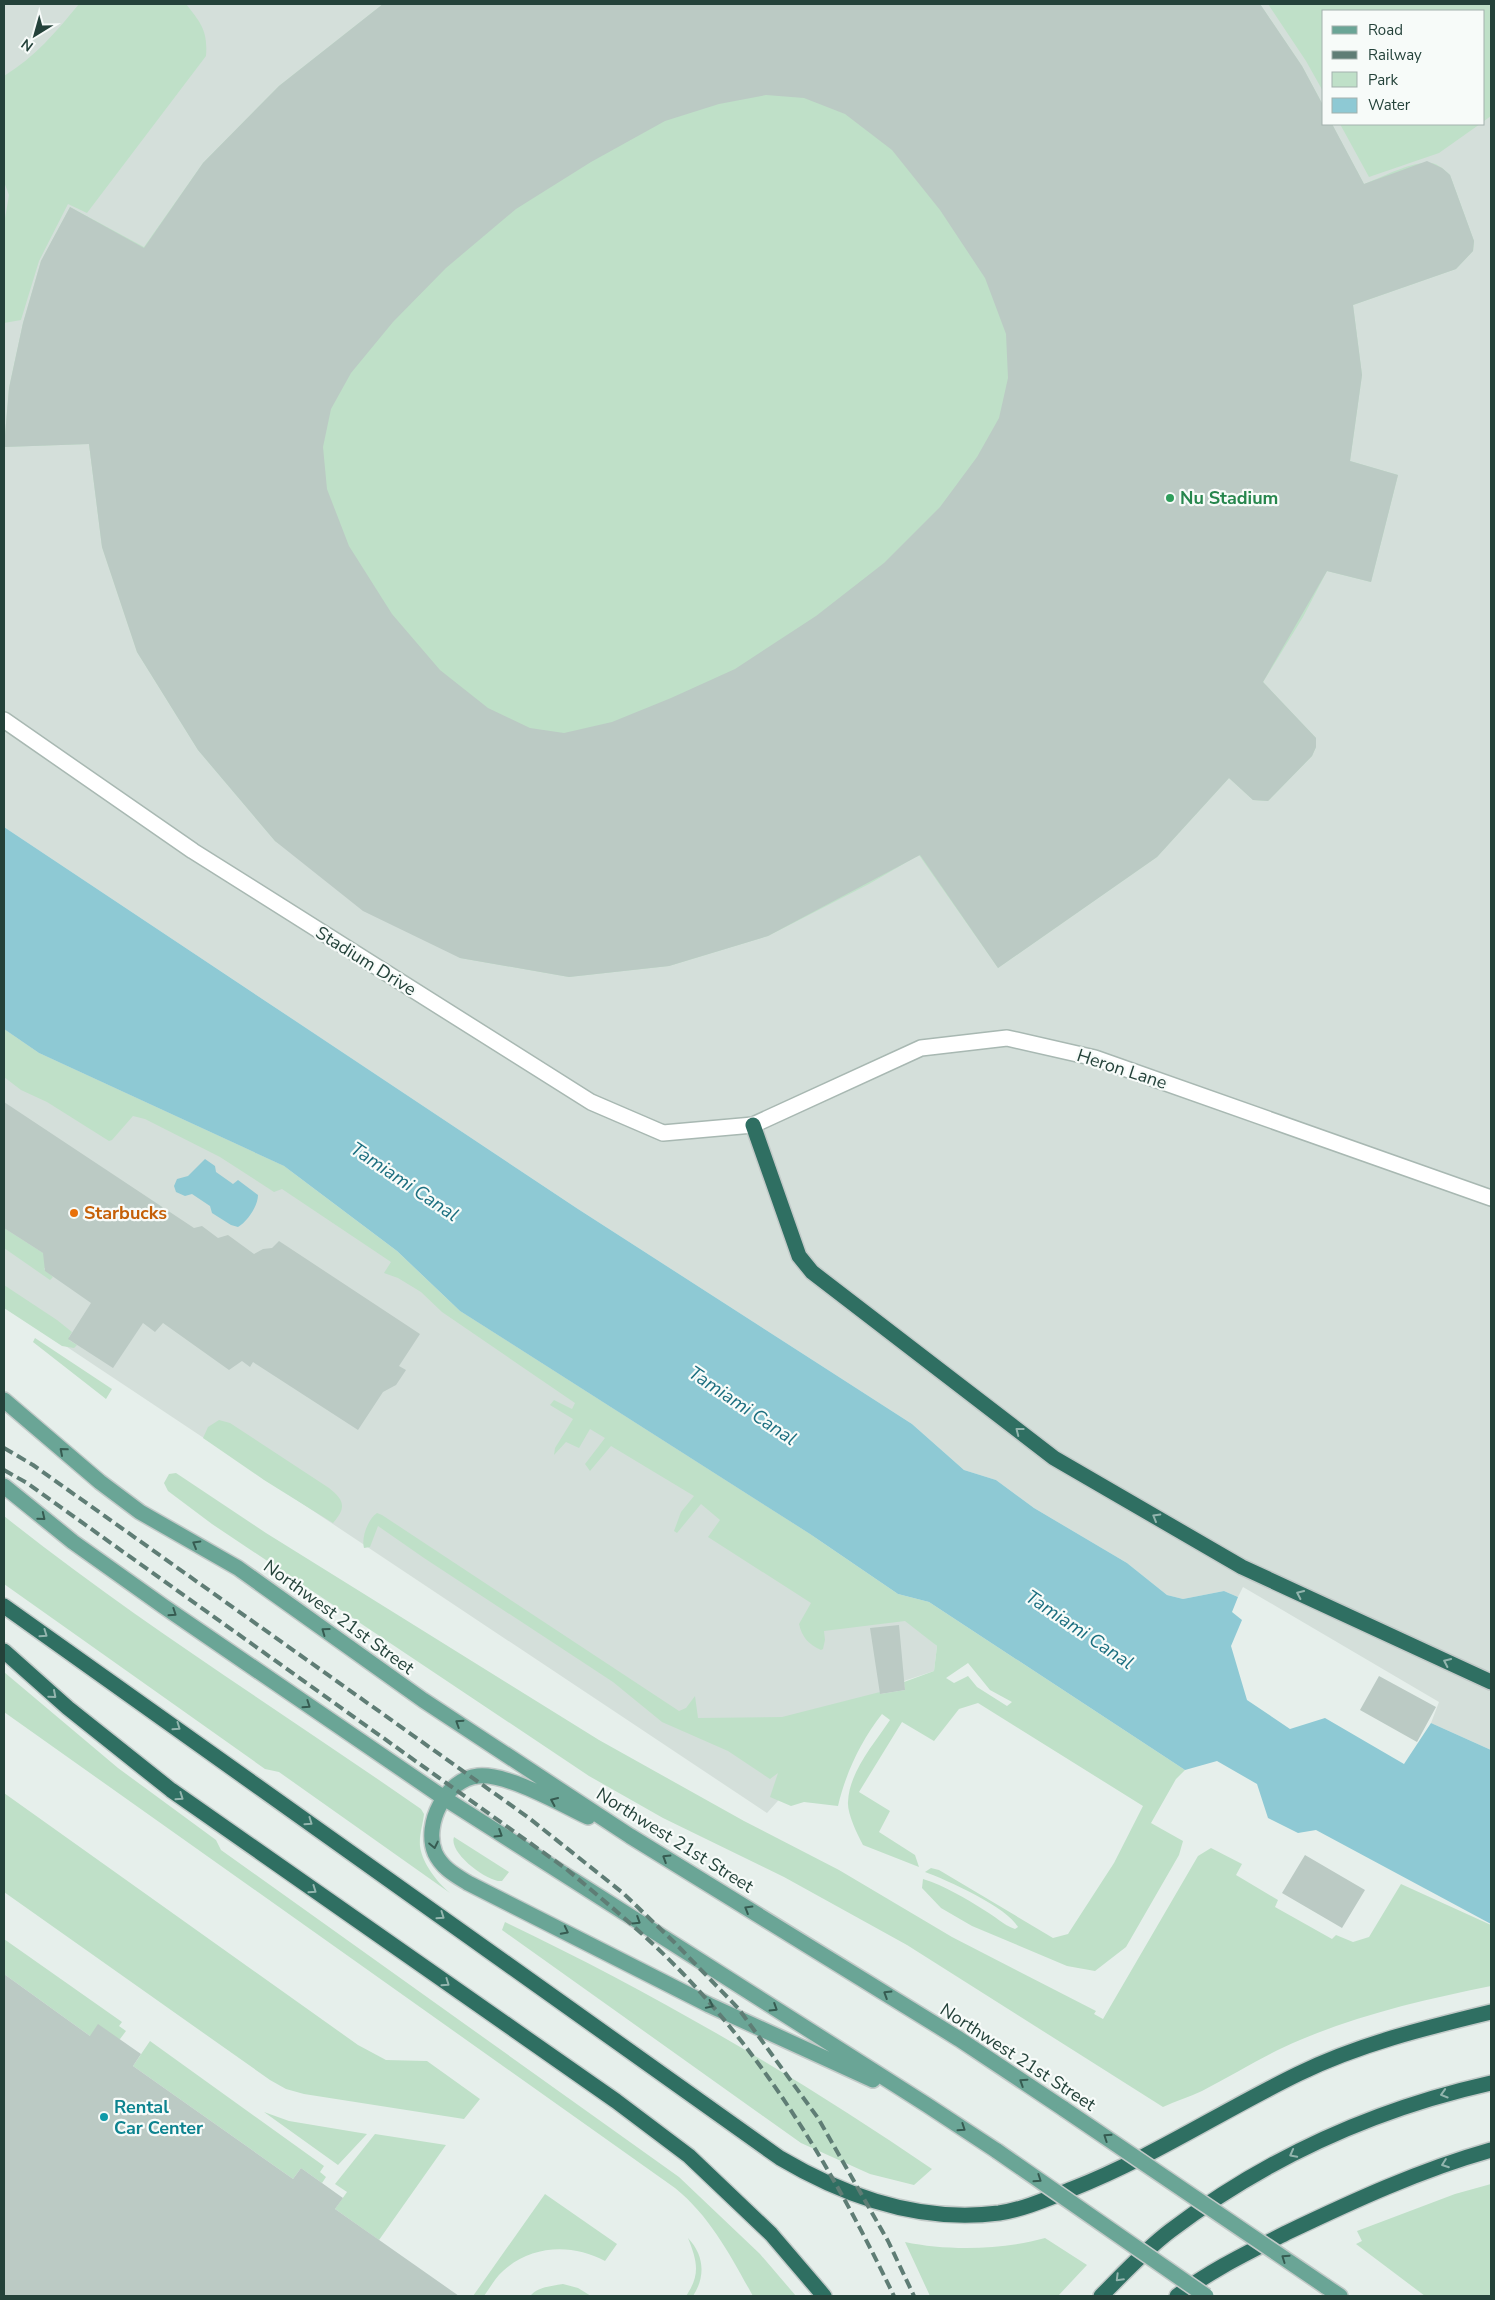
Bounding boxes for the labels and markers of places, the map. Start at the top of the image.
place label: Nu Stadium [1180,486,1278,510]
marker: Nu Stadium [1164,492,1176,504]
place label: Starbucks [84,1201,167,1225]
marker: Starbucks [68,1207,80,1219]
place label: Rental Car Center [114,2095,203,2140]
marker: Rental Car Center [98,2111,110,2123]

